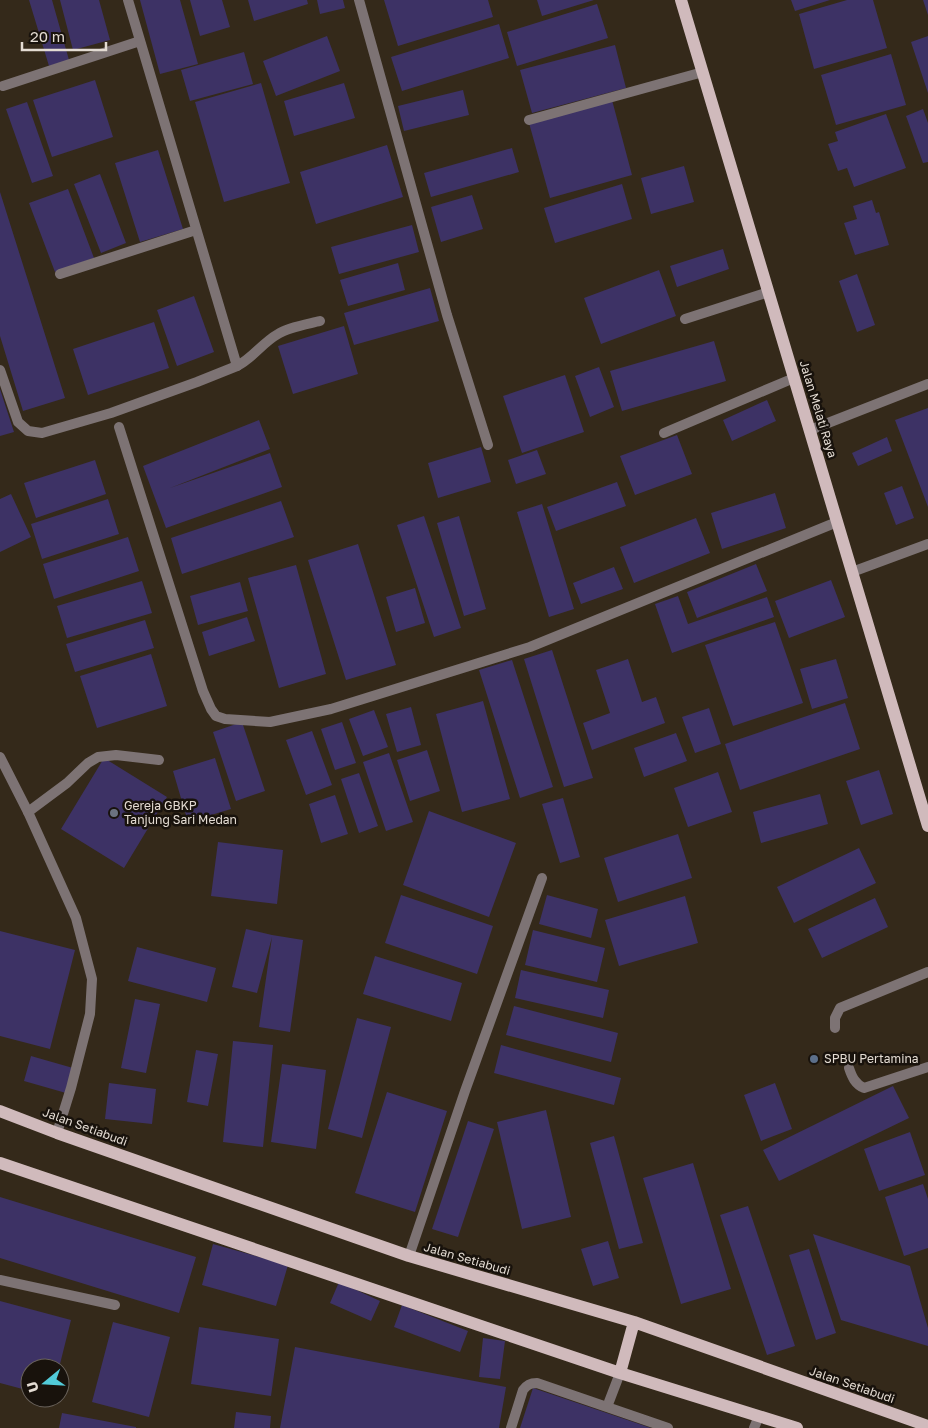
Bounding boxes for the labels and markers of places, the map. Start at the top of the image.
place label: Gereja GBKP Tanjung Sari Medan [124,798,237,827]
marker: Gereja GBKP Tanjung Sari Medan [108,807,120,819]
place label: SPBU Pertamina [824,1051,919,1066]
marker: SPBU Pertamina [808,1053,820,1065]

